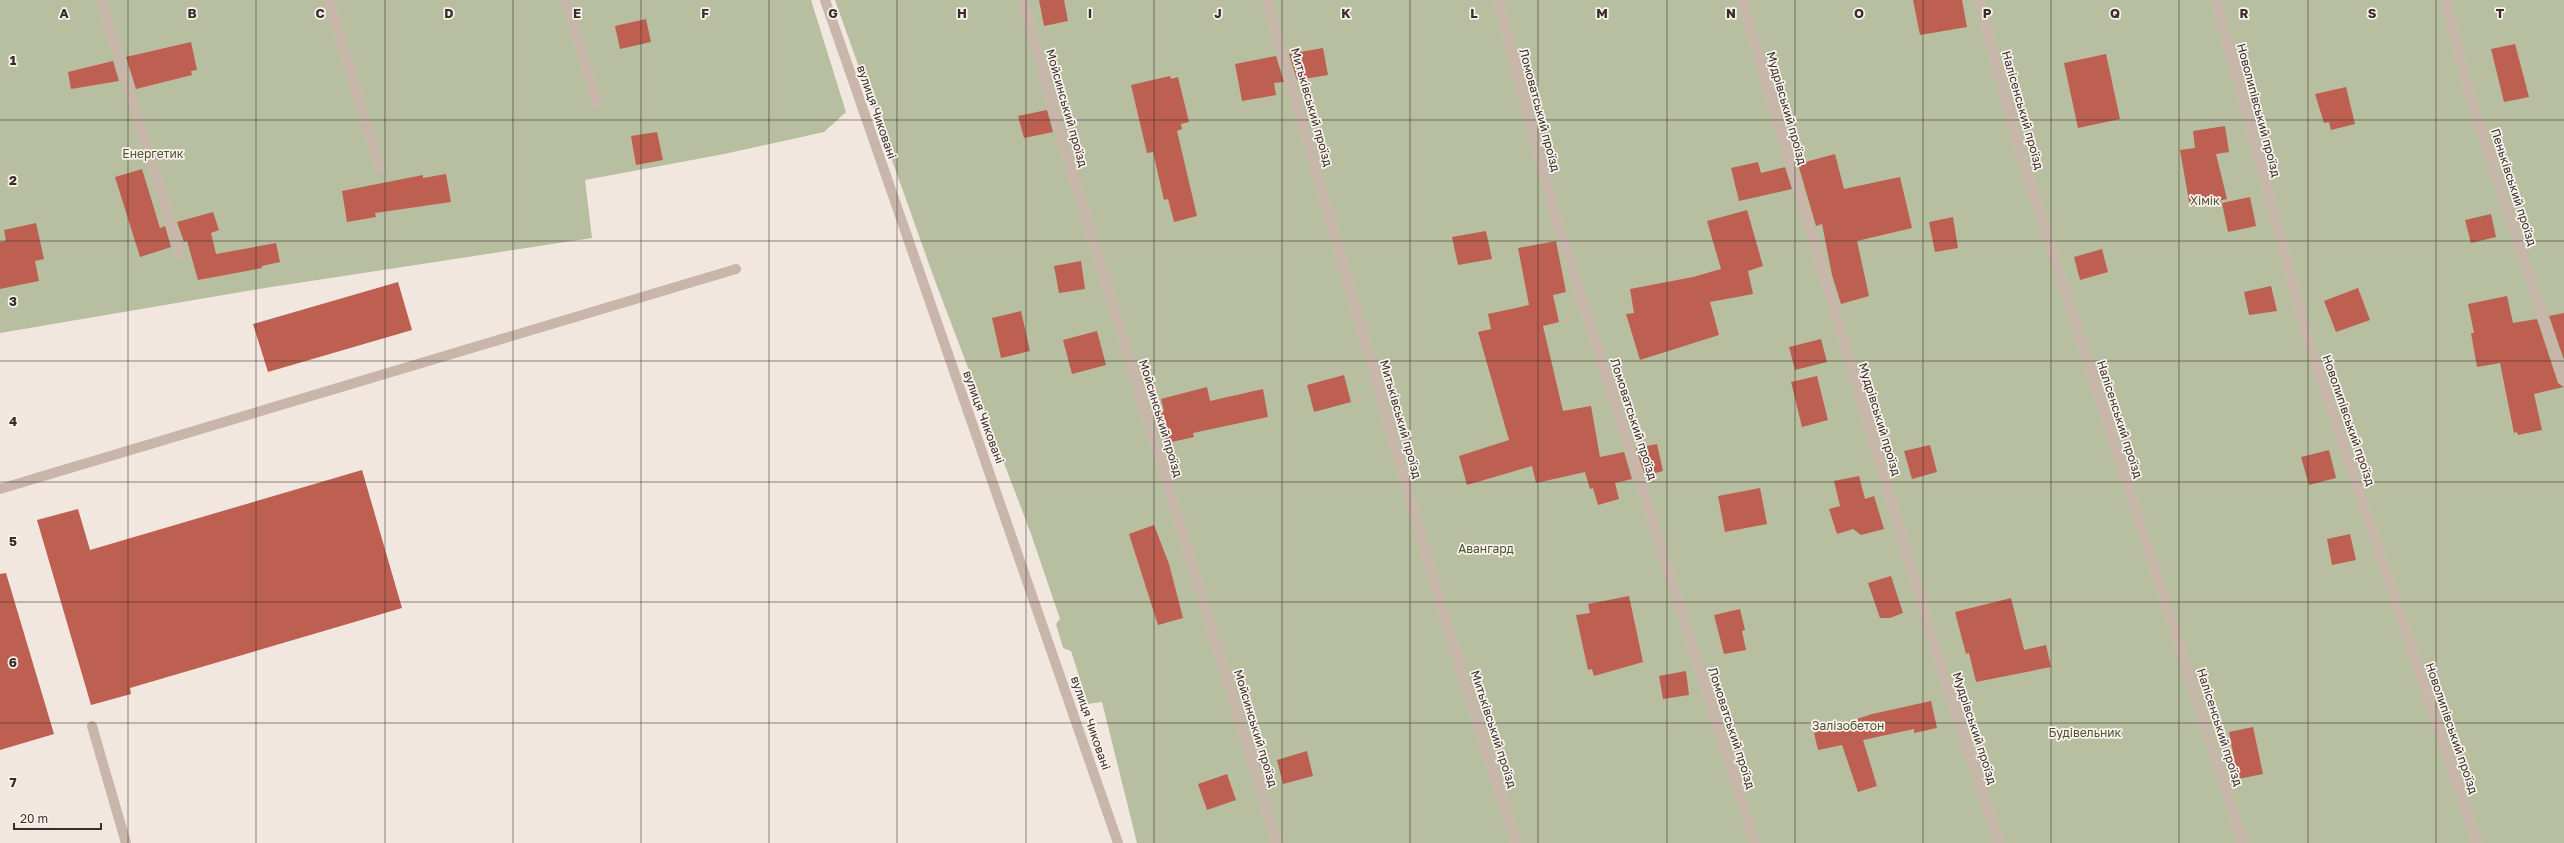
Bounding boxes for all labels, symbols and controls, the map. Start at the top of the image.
text: A [59,5,69,21]
text: B [187,5,197,21]
text: C [315,5,325,21]
text: D [444,5,454,21]
text: E [573,5,581,21]
text: F [701,5,709,21]
text: G [828,5,838,21]
text: H [957,5,967,21]
text: I [1088,5,1092,21]
text: J [1214,5,1222,21]
text: K [1341,5,1351,21]
text: L [1470,5,1478,21]
text: M [1596,5,1608,21]
text: N [1726,5,1736,21]
text: O [1854,5,1864,21]
text: P [1983,5,1992,21]
text: Q [2110,5,2120,21]
text: R [2239,5,2249,21]
text: S [2368,5,2377,21]
text: T [2496,5,2505,21]
street label: Новолипівський проїзд [2234,42,2284,178]
street label: Митьківський проїзд [1288,46,1336,168]
street label: Мойсинський проїзд [1043,47,1091,169]
street label: Ломоватський проїзд [1516,47,1564,173]
street label: Налісенський проїзд [1999,49,2047,171]
street label: Мудрівський проїзд [1764,50,1810,166]
text: 1 [10,52,17,68]
street label: вулиця Чиковані [854,63,900,161]
street label: Пеньківський проїзд [2488,126,2540,248]
park label: Енергетик [122,146,184,161]
text: 2 [9,172,17,188]
park label: Хімік [2190,193,2220,208]
text: 3 [9,293,17,309]
street label: Новолипівський проїзд [2320,352,2378,488]
street label: Ломоватський проїзд [1607,356,1661,482]
street label: Мойсинський проїзд [1136,357,1186,479]
street label: Митьківський проїзд [1377,358,1425,480]
street label: Налісенський проїзд [2094,358,2146,480]
street label: Мудрівський проїзд [1856,361,1904,477]
street label: вулиця Чиковані [960,368,1008,466]
text: 4 [9,413,17,429]
text: 5 [9,533,17,549]
park label: Авангард [1458,541,1514,556]
text: 6 [9,654,17,670]
street label: Новолипівський проїзд [2423,660,2481,796]
street label: Ломоватський проїзд [1705,665,1759,791]
street label: Налісенський проїзд [2194,666,2246,788]
street label: Мойсинський проїзд [1231,667,1281,789]
street label: Митьківський проїзд [1468,668,1520,790]
street label: Мудрівський проїзд [1950,670,2000,786]
street label: вулиця Чиковані [1068,674,1114,772]
park label: Залізобетон [1812,718,1884,733]
park label: Будівельник [2049,725,2122,740]
text: 7 [9,774,17,790]
scale bar [14,805,101,831]
text: 20 m [20,811,48,826]

